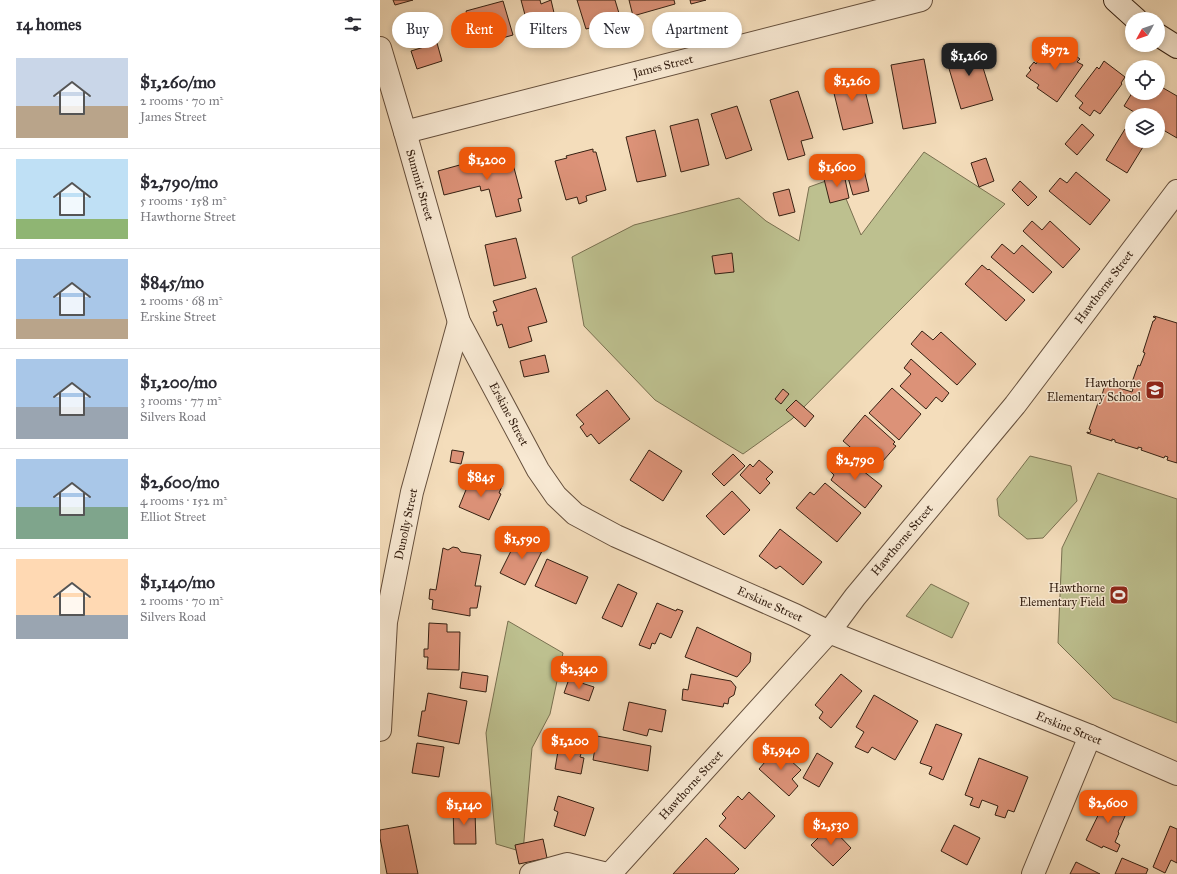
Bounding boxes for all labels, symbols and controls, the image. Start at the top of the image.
chip: Buy [392,12,443,48]
chip: Rent [451,12,507,48]
chip: Filters [515,12,581,48]
chip: New [589,12,644,48]
chip: Apartment [652,12,742,48]
north arrow [1125,12,1165,52]
map controls [1125,12,1165,148]
icon: filters [342,13,364,35]
text: 14 homes [16,14,81,35]
pin: $972 [1031,37,1079,71]
text: $972 [1041,42,1069,58]
pin: $1,260 [936,43,1002,77]
text: $1,260 [951,48,987,64]
street label: James Street [630,52,695,82]
button: locate [1125,60,1165,100]
pin: $1,260 [819,68,885,102]
text: $1,260/mo [140,72,216,93]
text: $1,260 [834,73,870,89]
icon: home [48,74,96,122]
text: 2 rooms · 70 m² [140,93,223,109]
button: layers [1125,108,1165,148]
text: James Street [140,109,207,125]
pin: $1,200 [454,147,520,181]
street label: Summit Street [403,148,437,223]
text: $1,200 [468,152,506,168]
pin: $1,600 [804,154,870,188]
text: $1,600 [818,159,856,175]
text: $2,790/mo [140,172,218,193]
icon: home [48,175,96,223]
text: 5 rooms · 158 m² [140,193,227,209]
text: Hawthorne Street [140,209,236,225]
street label: Hawthorne Street [1072,247,1137,327]
text: $845/mo [140,272,204,293]
icon: home [48,275,96,323]
text: 2 rooms · 68 m² [140,293,222,309]
text: Erskine Street [140,309,216,325]
text: $1,200/mo [140,372,217,393]
icon: home [48,375,96,423]
place label: Hawthorne Elementary School [1047,376,1142,404]
school or university icon: Hawthorne Elementary School [1144,379,1166,401]
street label: Erskine Street [486,380,532,449]
text: 3 rooms · 77 m² [140,393,222,409]
text: Silvers Road [140,409,206,425]
pin: $2,790 [822,447,888,481]
text: $2,790 [836,452,874,468]
pin: $845 [457,464,505,498]
text: $845 [467,469,495,485]
text: $2,600/mo [140,472,219,493]
icon: home [48,475,96,523]
street label: Dunolly Street [392,486,421,561]
text: 4 rooms · 152 m² [140,493,227,509]
street label: Hawthorne Street [868,501,936,578]
text: Elliot Street [140,509,206,525]
pin: $1,590 [489,526,555,560]
text: $1,590 [504,531,540,547]
text: $1,140/mo [140,572,215,593]
icon: home [48,575,96,623]
place label: Hawthorne Elementary Field [1019,581,1105,609]
street label: Erskine Street [735,583,806,625]
sports icon: Hawthorne Elementary Field [1108,584,1130,606]
text: 2 rooms · 70 m² [140,593,223,609]
text: Silvers Road [140,609,206,625]
pin: $2,340 [546,656,612,690]
text: $2,340 [560,661,598,677]
street label: Erskine Street [1034,708,1105,748]
pin: $1,200 [537,728,603,762]
text: $1,200 [551,733,589,749]
pin: $1,940 [748,737,814,771]
text: $1,940 [762,742,800,758]
street label: Hawthorne Street [656,747,726,823]
pin: $2,600 [1075,790,1141,824]
pin: $1,140 [431,792,497,826]
text: $2,600 [1088,795,1128,811]
text: $1,140 [446,797,482,813]
pin: $2,530 [798,812,864,846]
text: $2,530 [813,817,849,833]

